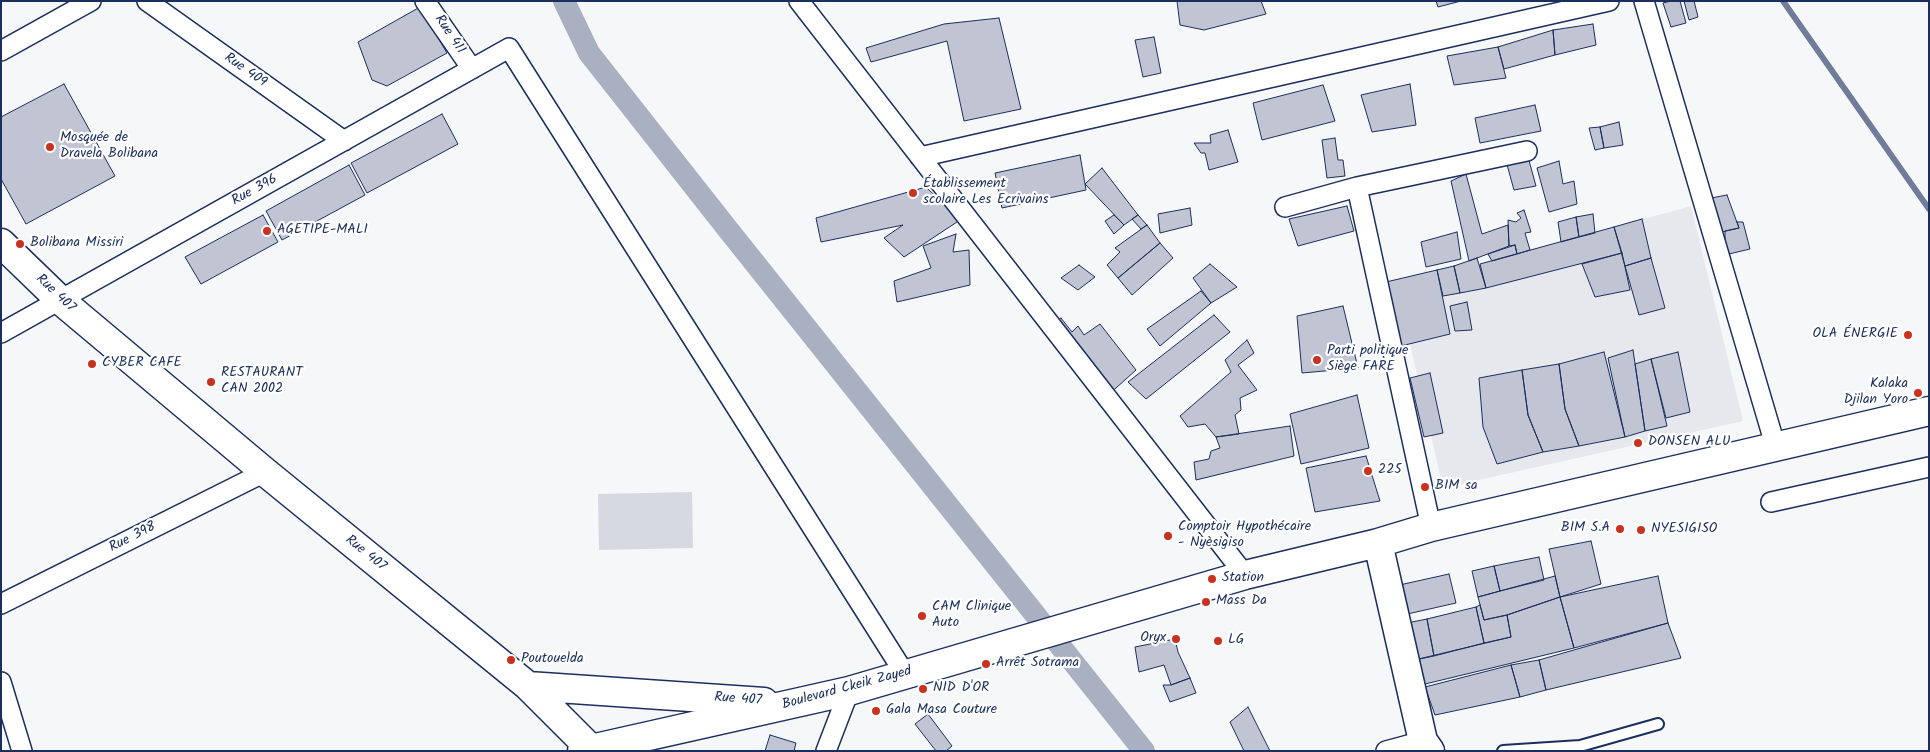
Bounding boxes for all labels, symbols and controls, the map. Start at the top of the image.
street label: Rue 411 [430,12,468,58]
street label: Rue 409 [220,50,270,92]
place label: Mosquée de Dravela Bolibana [60,131,158,164]
marker: Mosquée de Dravela Bolibana [44,141,56,153]
street label: Rue 396 [229,172,281,210]
place label: Établissement scolaire Les Ecrivains [923,177,1049,210]
marker: Établissement scolaire Les Ecrivains [907,187,919,199]
place label: AGETIPE-MALI [277,223,368,239]
marker: AGETIPE-MALI [261,225,273,237]
place label: Bolibana Missiri [30,236,123,252]
marker: Bolibana Missiri [14,238,26,250]
street label: Rue 407 [32,271,78,317]
place label: OLA ÉNERGIE [1813,327,1898,343]
marker: OLA ÉNERGIE [1902,329,1914,341]
place label: Parti politique Siège FARE [1327,344,1408,377]
marker: Parti politique Siège FARE [1311,354,1323,366]
place label: CYBER CAFE [102,356,182,372]
marker: CYBER CAFE [86,358,98,370]
place label: RESTAURANT CAN 2002 [221,366,303,398]
marker: RESTAURANT CAN 2002 [205,376,217,388]
place label: Kalaka Djilan Yoro [1844,377,1908,410]
marker: Kalaka Djilan Yoro [1912,387,1924,399]
place label: DONSEN ALU [1648,435,1730,451]
marker: DONSEN ALU [1632,437,1644,449]
place label: 225 [1378,463,1402,479]
marker: 225 [1362,465,1374,477]
place label: BIM sa [1435,479,1477,495]
marker: BIM sa [1419,481,1431,493]
street label: Rue 398 [107,519,159,557]
place label: Comptoir Hypothécaire - Nyèsigiso [1178,520,1311,552]
place label: BIM S.A [1561,521,1610,537]
place label: NYESIGISO [1651,522,1717,538]
marker: BIM S.A [1614,523,1626,535]
marker: NYESIGISO [1635,524,1647,536]
marker: Comptoir Hypothécaire - Nyèsigiso [1162,530,1174,542]
street label: Rue 407 [341,532,389,576]
place label: Station [1222,571,1264,587]
marker: Station [1206,573,1218,585]
place label: Mass Da [1216,594,1267,610]
marker: Mass Da [1200,596,1212,608]
place label: CAM Clinique Auto [932,600,1011,632]
marker: CAM Clinique Auto [916,610,928,622]
place label: Oryx [1140,631,1166,647]
marker: Oryx [1170,633,1182,645]
place label: LG [1228,633,1244,649]
marker: LG [1212,635,1224,647]
place label: Poutouelda [521,652,583,668]
marker: Poutouelda [505,654,517,666]
place label: Arrêt Sotrama [996,656,1079,672]
marker: Arrêt Sotrama [980,658,992,670]
street label: Boulevard Ckeik Zayed [780,664,914,714]
place label: NID D'OR [933,681,989,697]
marker: NID D'OR [917,683,929,695]
street label: Rue 407 [713,690,763,710]
place label: Gala Masa Couture [886,703,997,719]
marker: Gala Masa Couture [870,705,882,717]

